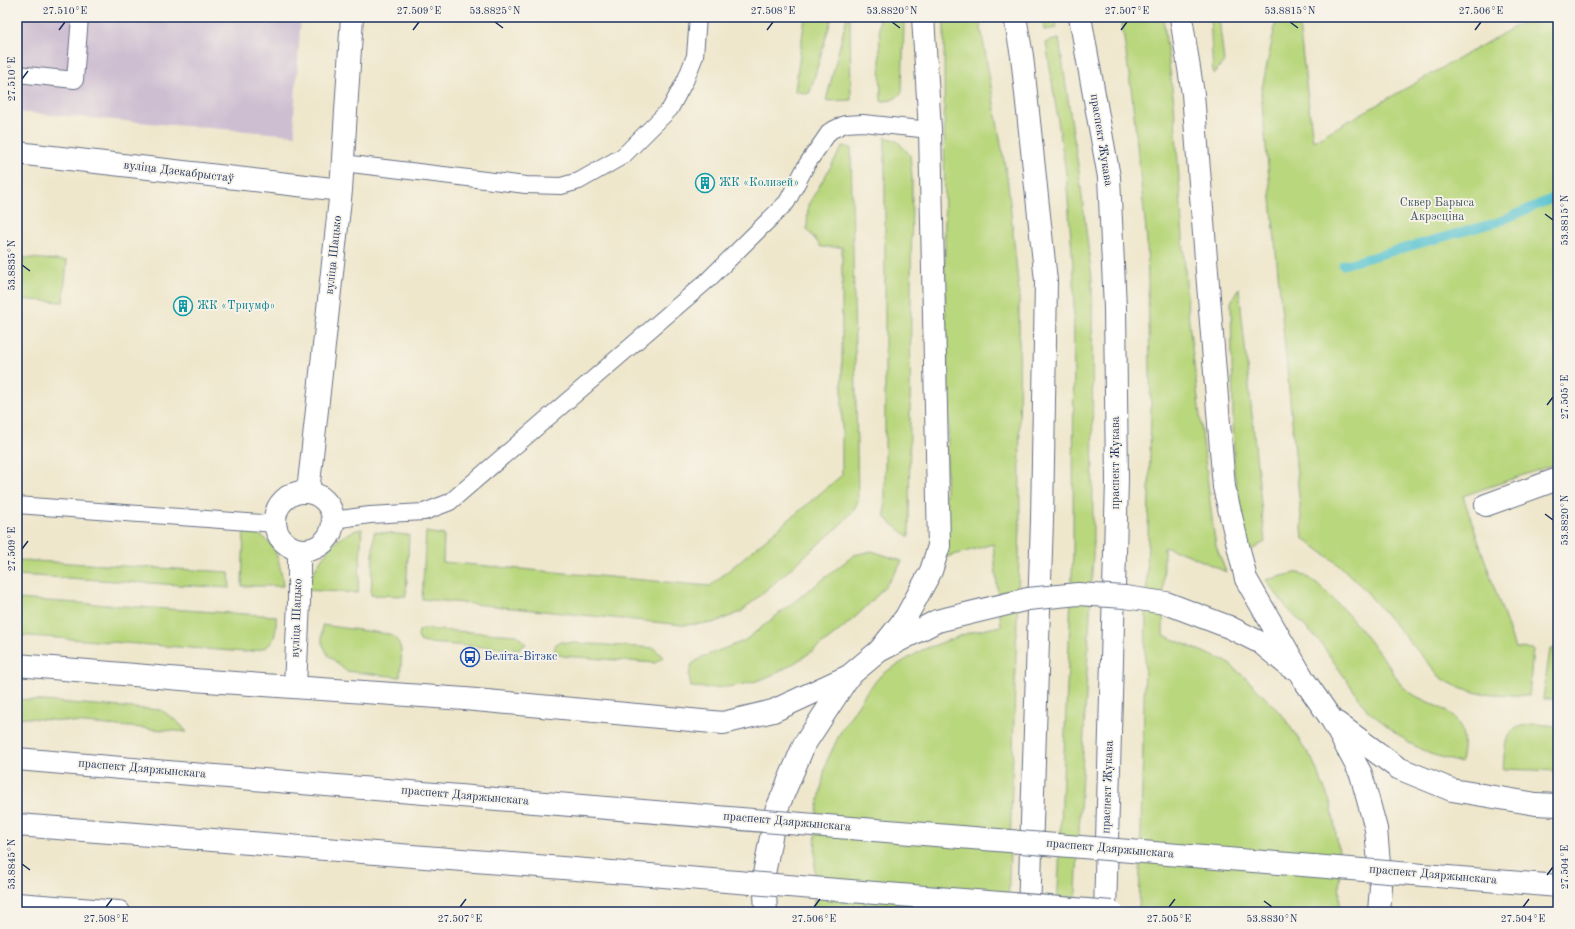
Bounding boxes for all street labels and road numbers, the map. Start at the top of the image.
street label: праспект Жукава [1088,93,1114,187]
street label: вуліца Дзекабрыстаў [123,158,236,185]
street label: вуліца Шацько [323,215,344,295]
street label: праспект Жукава [1110,416,1122,510]
street label: вуліца Шацько [289,578,304,658]
street label: праспект Жукава [1100,740,1116,834]
street label: праспект Дзяржынскага [78,757,206,781]
street label: праспект Дзяржынскага [401,784,529,808]
street label: праспект Дзяржынскага [723,810,851,834]
street label: праспект Дзяржынскага [1046,837,1174,861]
street label: праспект Дзяржынскага [1369,863,1497,887]

